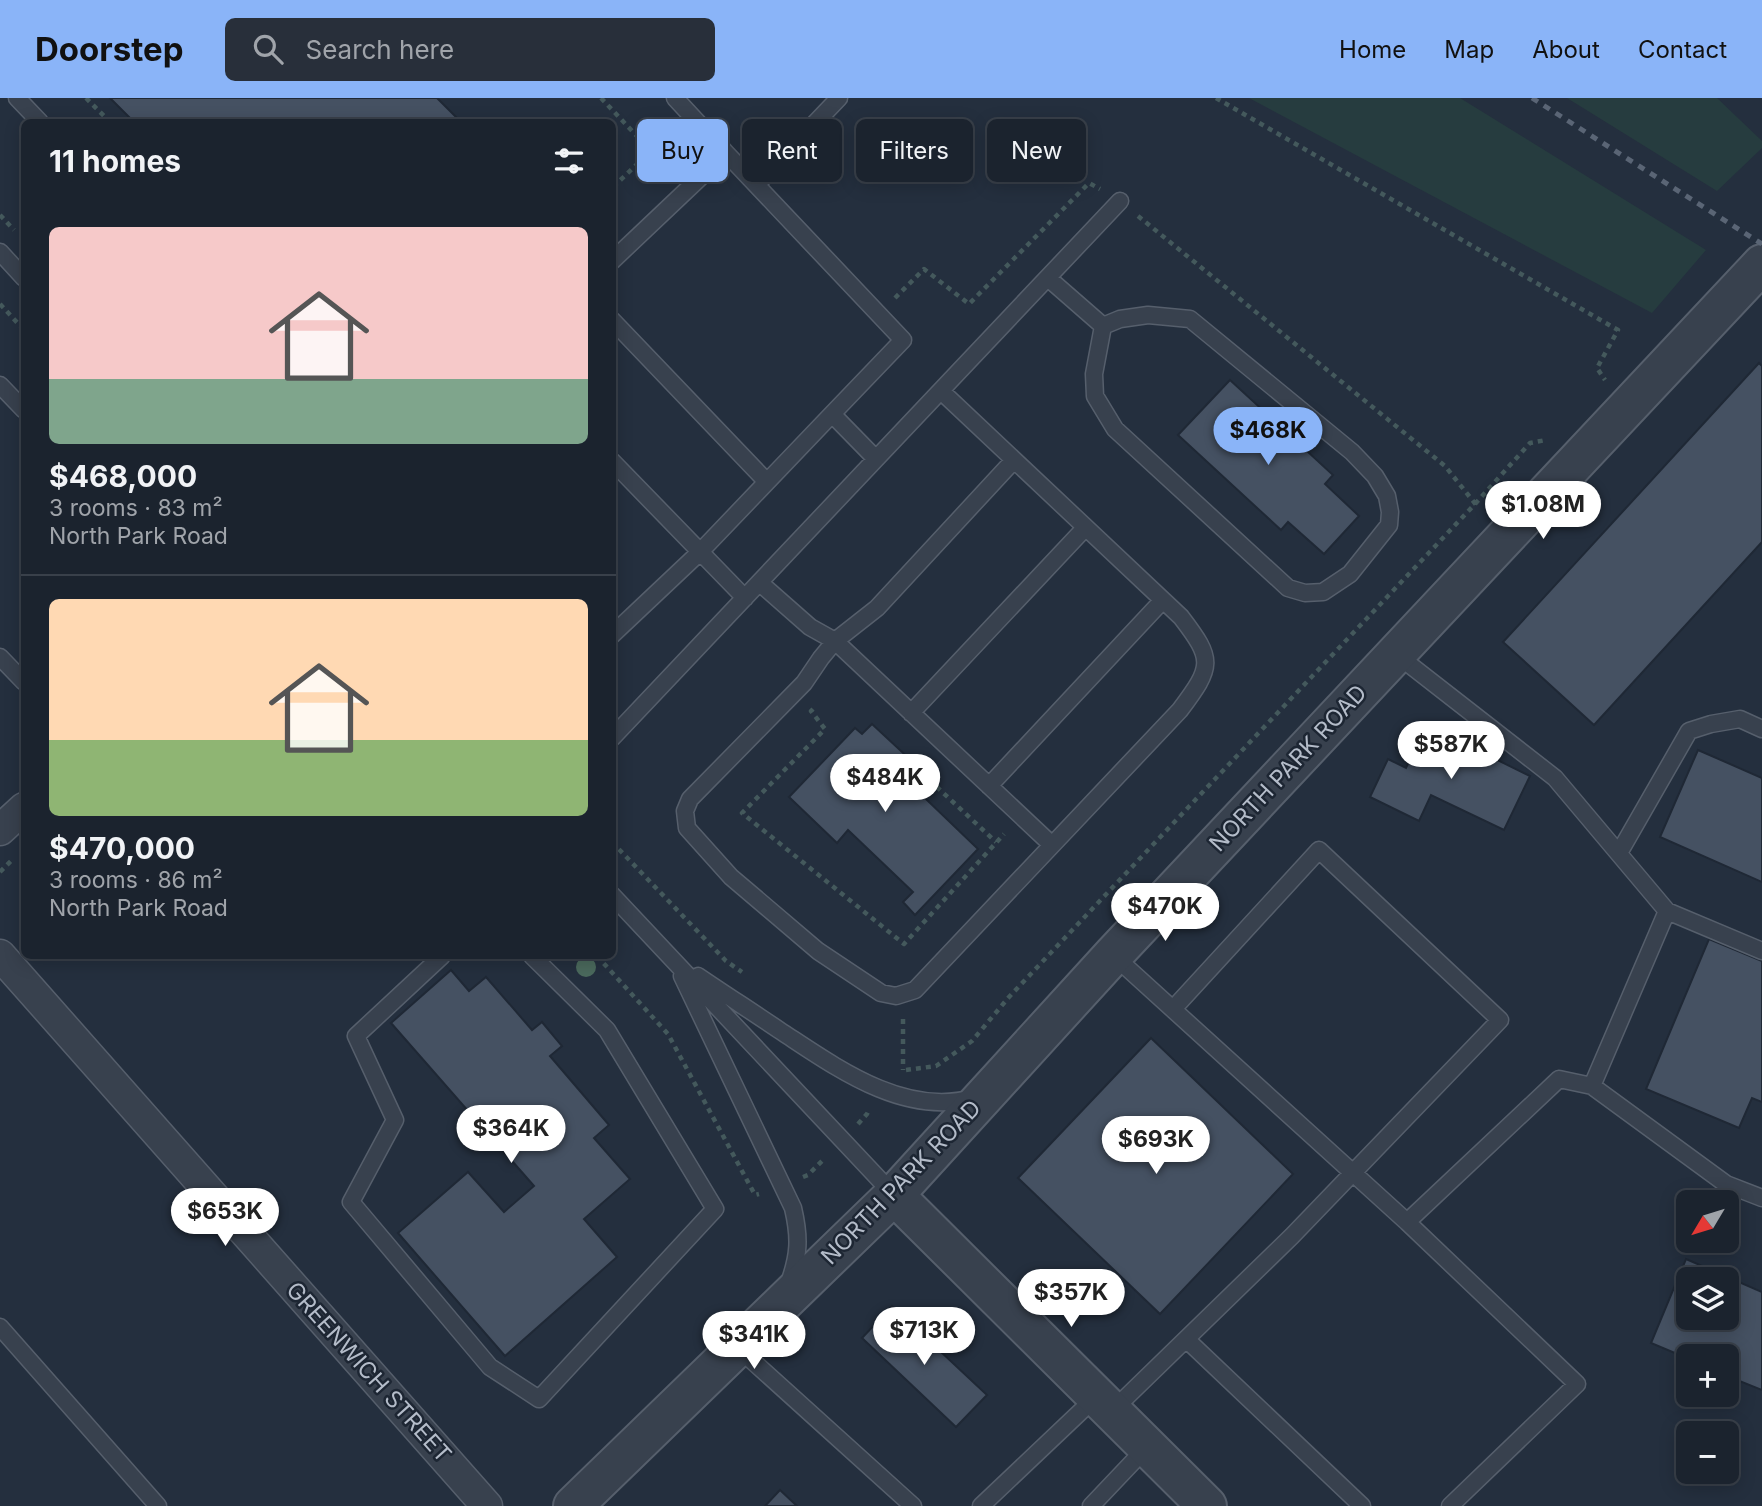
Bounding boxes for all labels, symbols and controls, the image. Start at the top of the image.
search box [225,18,715,81]
text: Doorstep [35,29,183,69]
icon: search [249,30,287,68]
text: Search here [305,34,454,65]
text: Home [1339,35,1406,64]
text: Map [1444,35,1494,64]
text: About [1532,35,1600,64]
text: Contact [1638,35,1727,64]
chip: Buy [637,119,728,182]
chip: Rent [742,119,842,182]
chip: Filters [856,119,973,182]
chip: New [987,119,1086,182]
icon: filters [550,142,588,180]
text: 11 homes [49,143,181,179]
icon: home [256,273,382,399]
pin: $468K [1219,408,1317,467]
text: $468K [1229,416,1307,444]
text: $468,000 [49,458,197,494]
pin: $1.08M [1486,482,1600,541]
text: $1.08M [1501,490,1585,518]
text: 3 rooms · 83 m² [49,494,223,522]
text: North Park Road [49,522,228,550]
icon: home [256,645,382,771]
street label: NORTH PARK ROAD [1203,679,1373,857]
pin: $587K [1402,722,1500,781]
text: $587K [1414,730,1488,758]
pin: $484K [836,754,934,814]
text: $484K [846,763,924,791]
text: $470,000 [49,830,195,866]
text: 3 rooms · 86 m² [49,866,223,894]
pin: $470K [1116,884,1214,943]
text: $470K [1127,892,1203,920]
text: North Park Road [49,894,228,922]
street label: NORTH PARK ROAD [815,1094,987,1270]
pin: $364K [462,1105,560,1165]
text: $364K [473,1114,549,1142]
pin: $693K [1107,1116,1205,1176]
text: $693K [1118,1125,1194,1153]
pin: $653K [176,1188,274,1248]
north arrow [1676,1190,1740,1253]
map controls [1676,1190,1739,1484]
text: $653K [187,1197,263,1225]
button: layers [1676,1267,1739,1330]
pin: $357K [1022,1270,1120,1329]
street label: GREENWICH STREET [281,1276,457,1468]
text: $357K [1034,1278,1108,1306]
pin: $713K [875,1308,973,1367]
pin: $341K [705,1312,803,1371]
text: $713K [889,1316,959,1344]
text: $341K [718,1320,790,1348]
button: + [1676,1344,1739,1407]
button: − [1676,1421,1739,1484]

